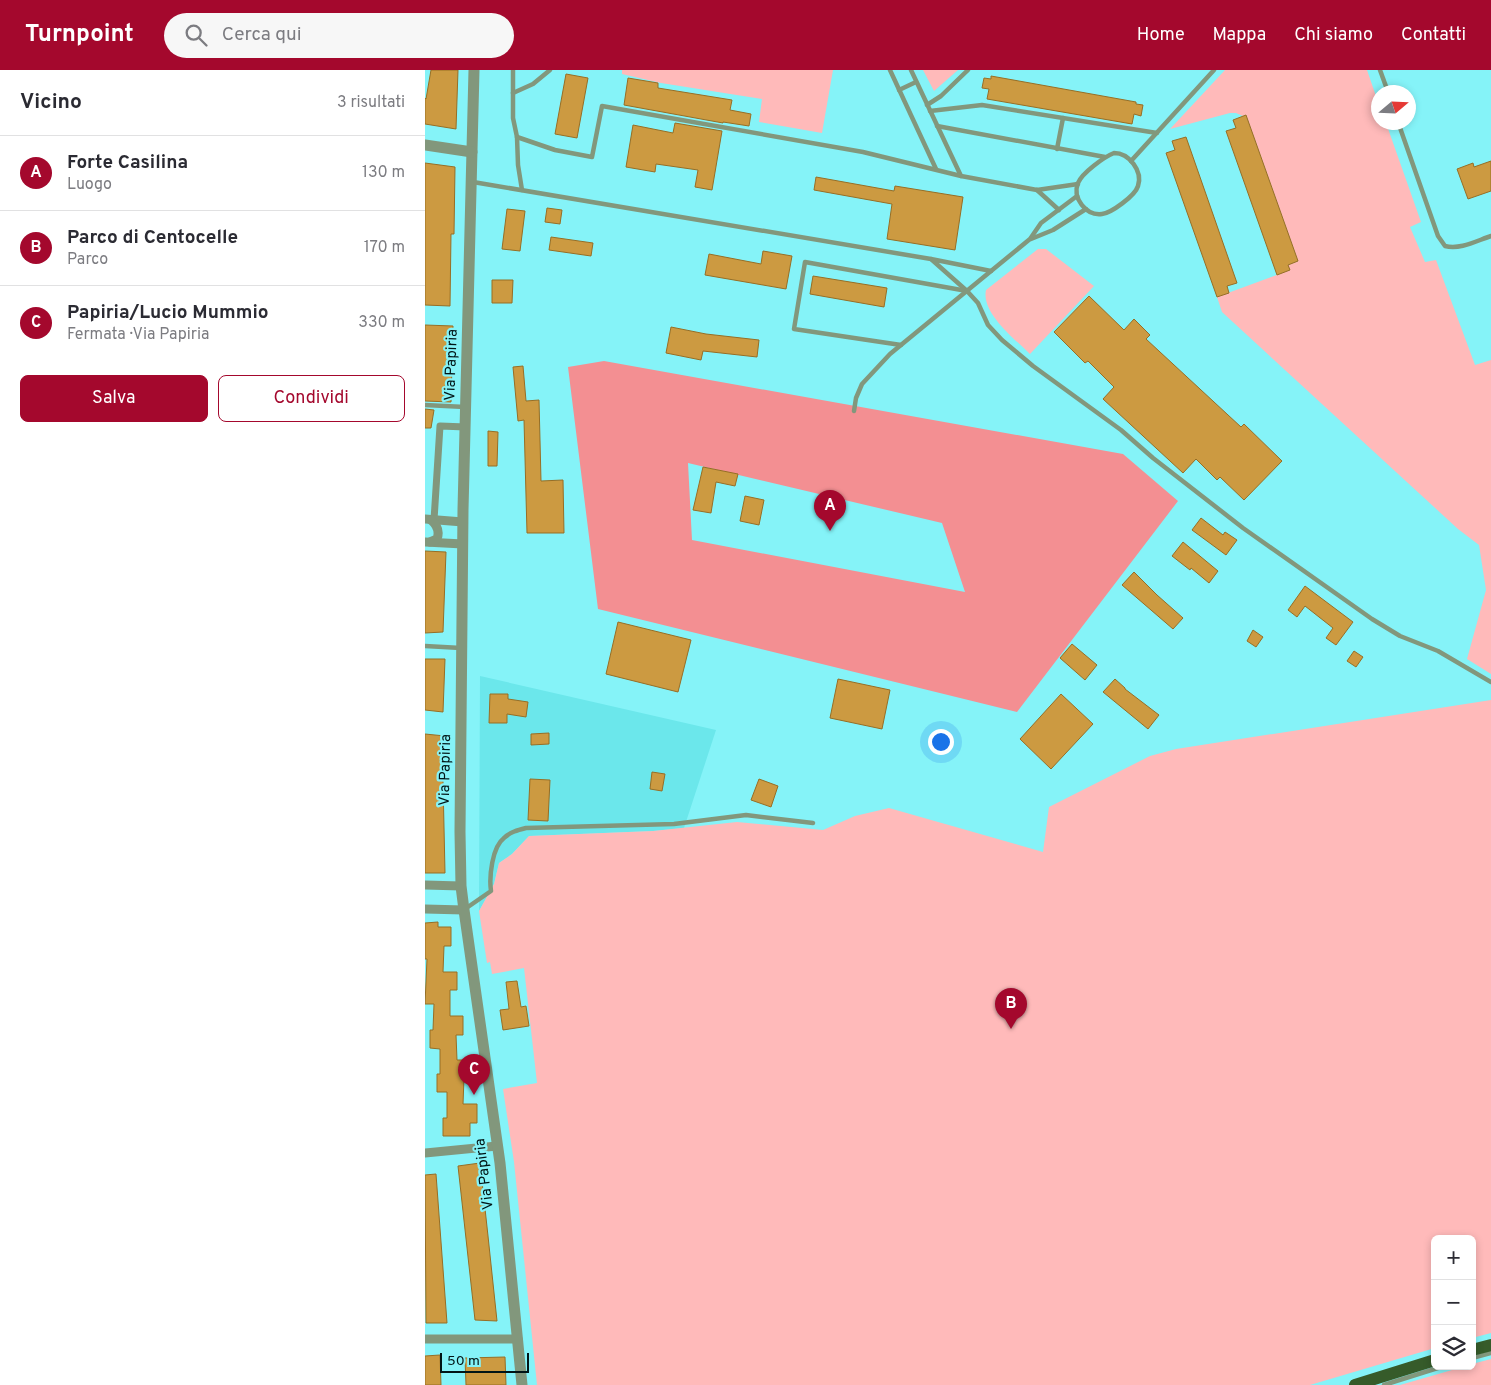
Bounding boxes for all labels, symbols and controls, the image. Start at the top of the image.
search box [164,13,514,58]
text: Turnpoint [25,20,134,50]
icon: search [182,21,210,49]
text: Cerca qui [222,23,302,47]
text: Home [1137,24,1185,47]
text: Mappa [1213,24,1266,47]
text: Chi siamo [1294,24,1373,47]
text: Contatti [1401,24,1466,47]
north arrow [1371,85,1416,130]
text: Vicino [20,89,82,116]
text: 3 risultati [337,93,405,113]
text: Forte Casilina [67,151,188,175]
text: A [30,163,42,183]
text: 130 m [362,163,405,183]
text: Luogo [67,175,112,195]
text: Parco di Centocelle [67,226,238,250]
text: B [30,238,42,258]
text: 170 m [364,238,405,258]
text: Parco [67,250,108,270]
text: Papiria/Lucio Mummio [67,301,269,325]
text: C [31,313,41,333]
text: 330 m [358,313,405,333]
text: Fermata · Via Papiria [67,325,209,345]
street label: Via Papiria [441,329,463,401]
button: Salva [20,375,208,422]
button: Condividi [218,375,405,422]
pin: A [814,490,846,531]
your location [928,729,954,755]
street label: Via Papiria [436,734,456,806]
pin: B [995,988,1027,1029]
pin: C [458,1054,490,1095]
street label: Via Papiria [471,1137,499,1211]
map controls [1431,1235,1476,1370]
button: + [1431,1235,1476,1280]
button: − [1431,1280,1476,1325]
button: layers [1431,1325,1476,1370]
scale bar [440,1350,529,1373]
text: 50 m [447,1353,480,1370]

